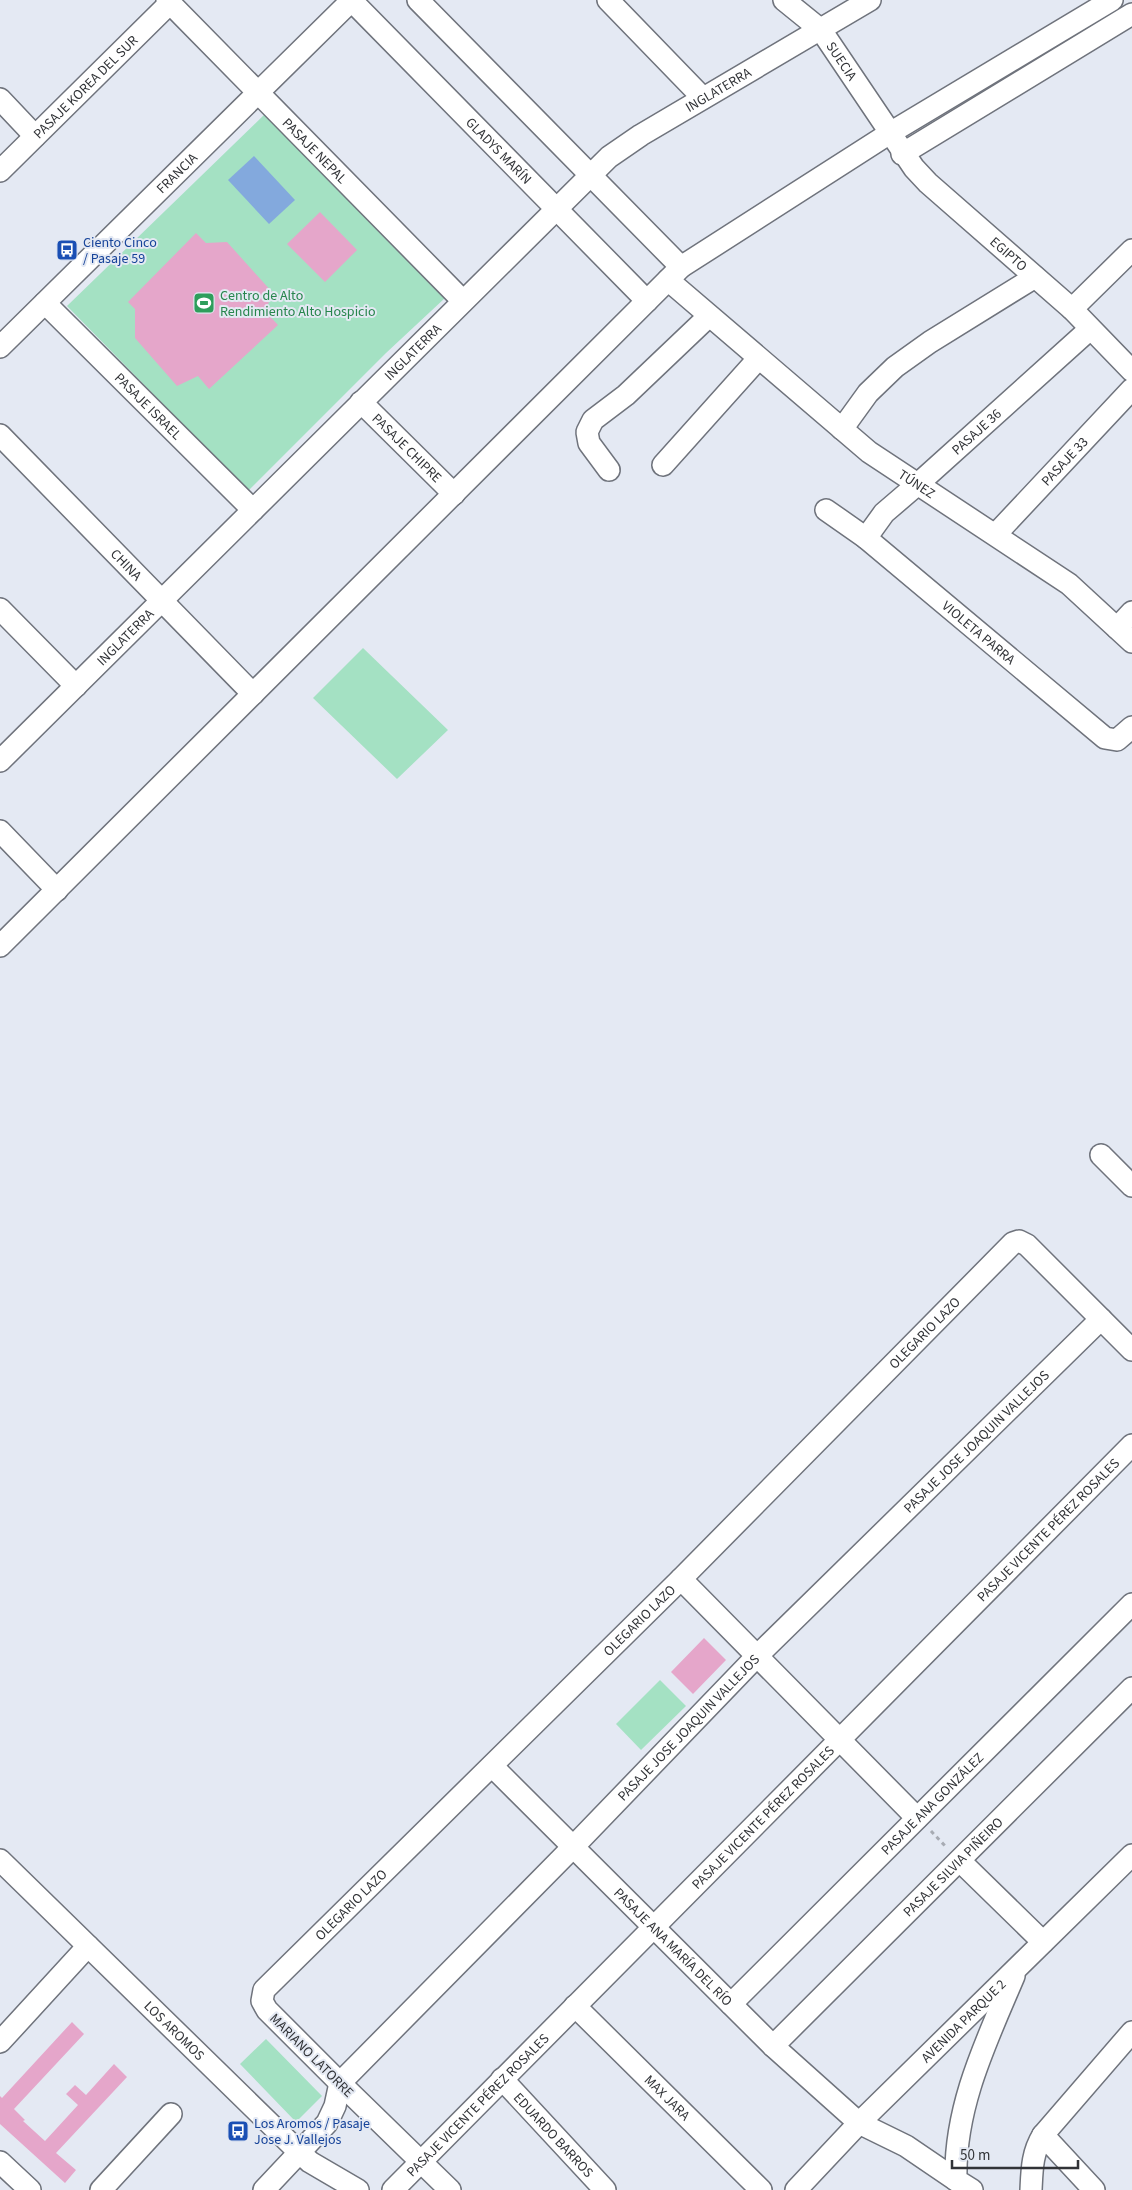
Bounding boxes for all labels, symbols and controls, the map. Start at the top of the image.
street label: PASAJE KOREA DEL SUR [29,31,143,144]
street label: SUECIA [821,38,862,85]
street label: INGLATERRA [682,63,756,118]
street label: GLADYS MARÍN [461,113,536,189]
street label: PASAJE NEPAL [277,114,351,189]
street label: FRANCIA [152,148,203,199]
place label: Ciento Cinco / Pasaje 59 [83,233,157,269]
street label: EGIPTO [985,233,1031,276]
bus stop icon: Ciento Cinco / Pasaje 59 [55,238,79,262]
place label: Centro de Alto Rendimiento Alto Hospicio [220,286,376,322]
sports icon: Centro de Alto Rendimiento Alto Hospicio [192,291,216,315]
street label: INGLATERRA [380,319,447,386]
street label: PASAJE ISRAEL [110,369,186,445]
street label: PASAJE 36 [948,404,1006,460]
street label: PASAJE CHIPRE [367,409,446,488]
street label: PASAJE 33 [1037,433,1093,491]
street label: TÚNEZ [894,465,939,504]
street label: CHINA [106,545,146,586]
street label: VIOLETA PARRA [937,597,1020,670]
street label: INGLATERRA [93,605,159,671]
street label: OLEGARIO LAZO [885,1293,965,1374]
street label: PASAJE JOSE JOAQUIN VALLEJOS [900,1366,1054,1518]
street label: PASAJE VICENTE PÉREZ ROSALES [973,1454,1124,1607]
street label: OLEGARIO LAZO [599,1581,681,1661]
street label: PASAJE JOSE JOAQUIN VALLEJOS [613,1650,764,1806]
street label: PASAJE VICENTE PÉREZ ROSALES [688,1742,839,1894]
street label: PASAJE ANA GONZÁLEZ [877,1748,989,1860]
street label: PASAJE SILVIA PIÑEIRO [899,1813,1008,1922]
street label: OLEGARIO LAZO [311,1865,392,1945]
street label: PASAJE ANA MARÍA DEL RÍO [609,1884,737,2011]
street label: AVENIDA PARQUE 2 [917,1975,1011,2068]
street label: LOS AROMOS [139,1997,209,2066]
street label: MARIANO LATORRE [265,2009,358,2102]
street label: PASAJE VICENTE PÉREZ ROSALES [402,2029,554,2182]
street label: MAX JARA [639,2071,695,2126]
street label: EDUARDO BARROS [508,2088,598,2182]
place label: Los Aromos / Pasaje Jose J. Vallejos [254,2114,370,2150]
bus stop icon: Los Aromos / Pasaje Jose J. Vallejos [226,2119,250,2143]
scale bar [952,2138,1078,2170]
text: 50 m [960,2145,990,2166]

